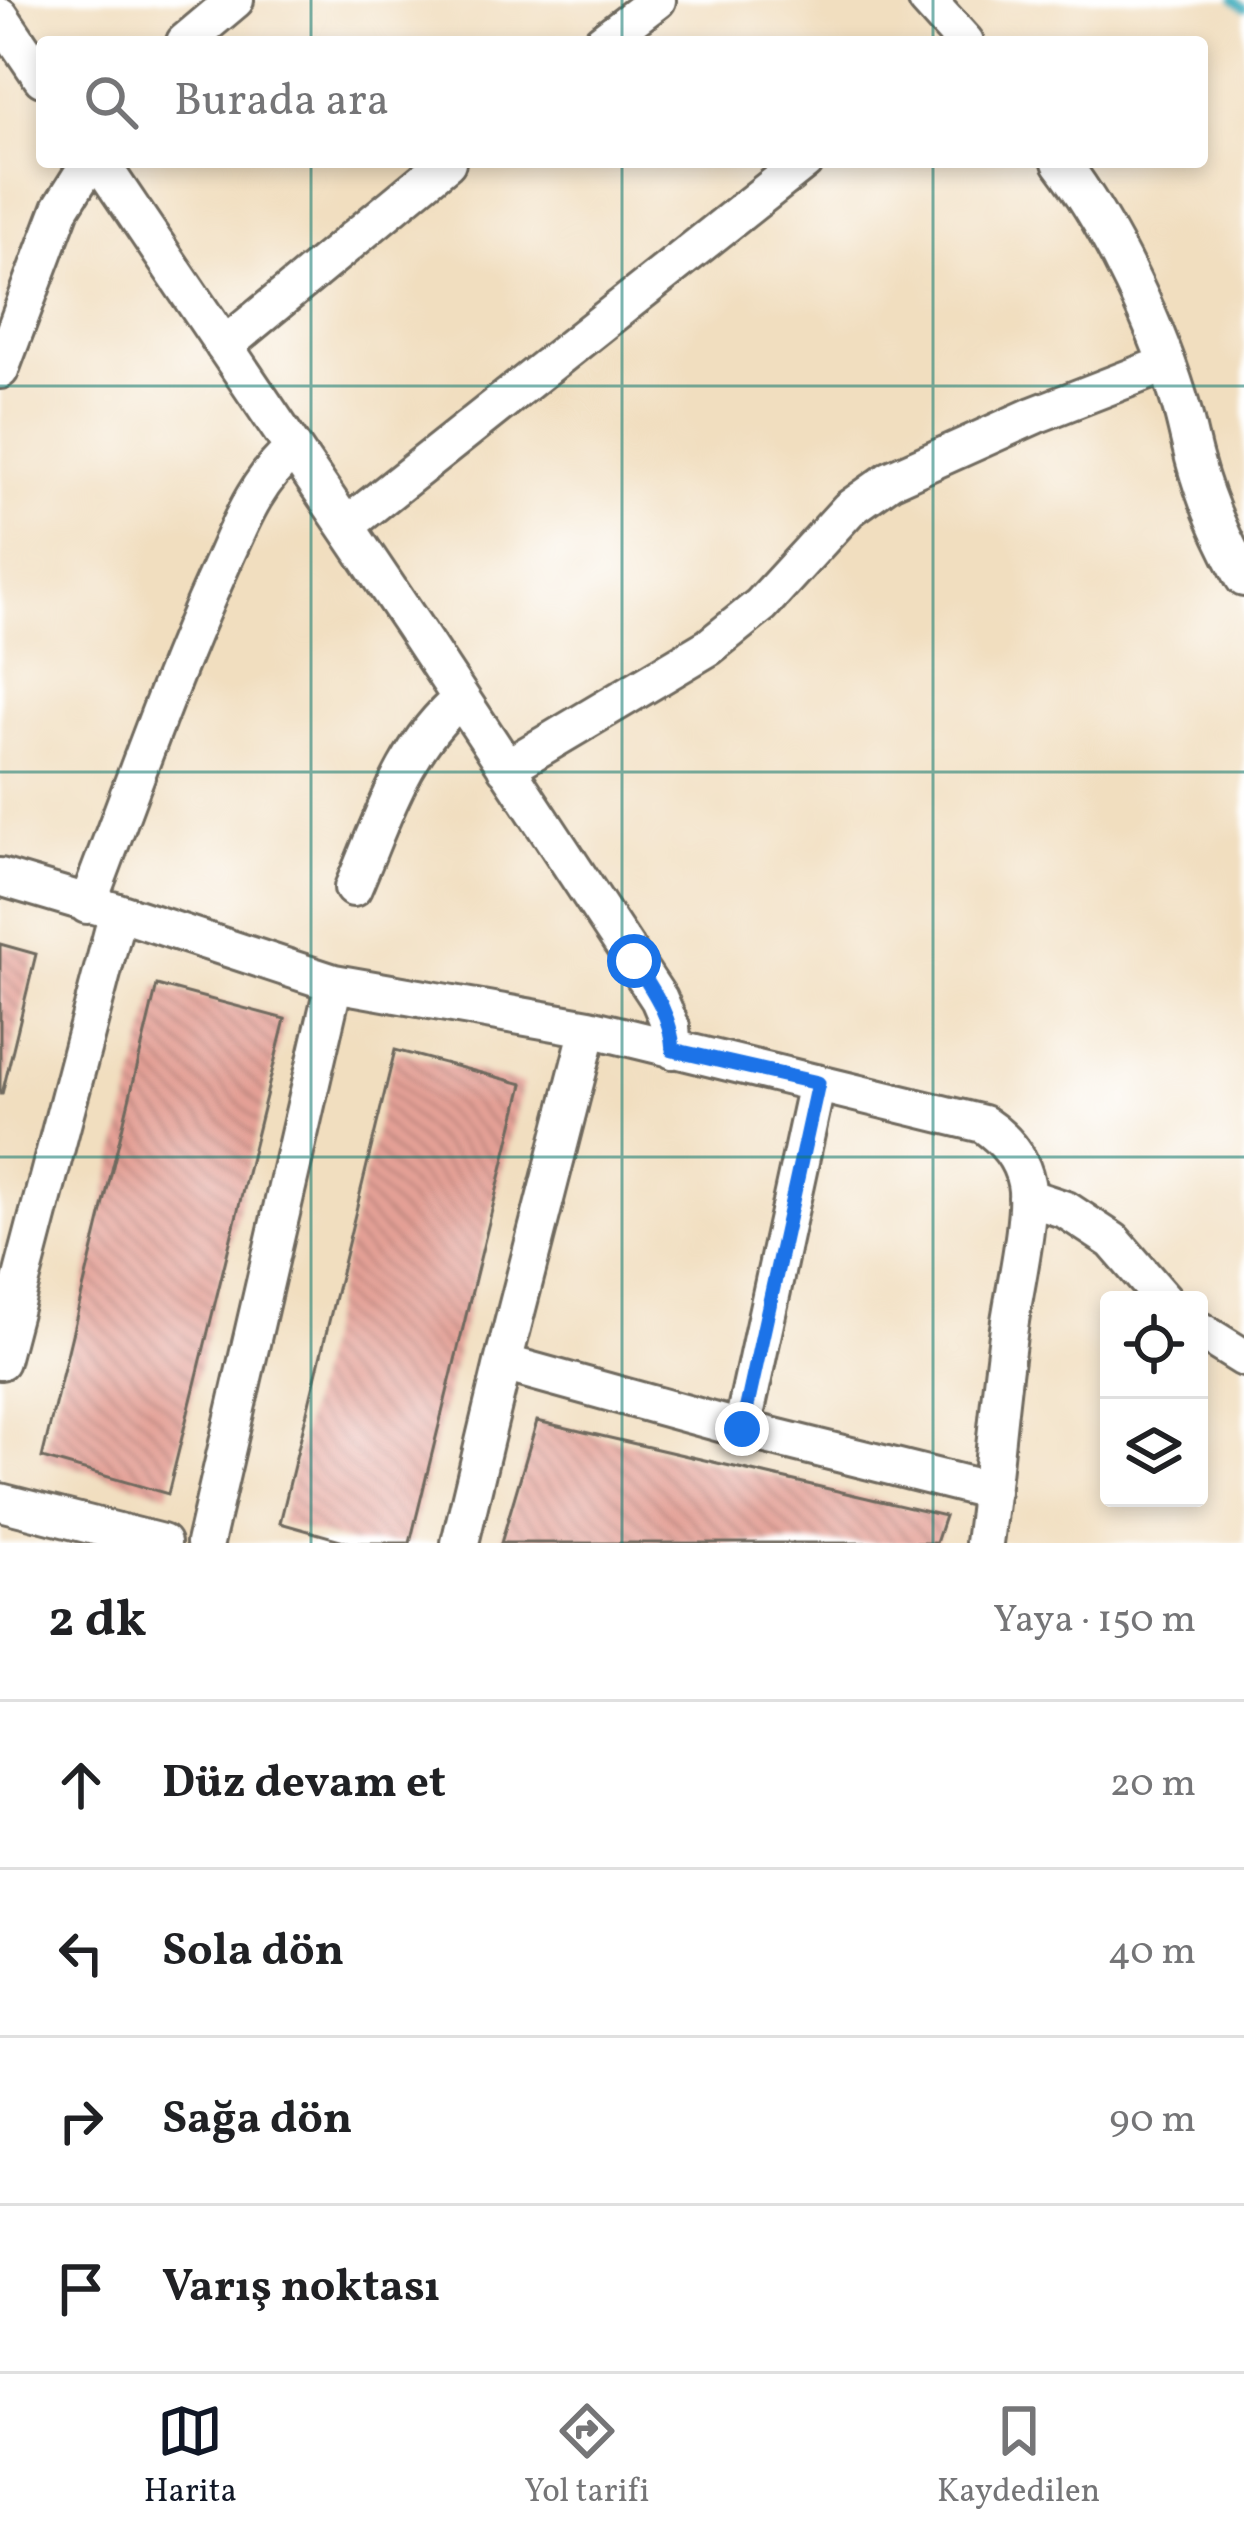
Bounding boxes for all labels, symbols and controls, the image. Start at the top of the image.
search box [36,36,1208,168]
icon: search [78,69,144,135]
text: Burada ara [174,71,389,134]
route start [607,934,661,988]
map controls [1100,1291,1208,1507]
button: locate [1100,1291,1208,1399]
button: layers [1100,1399,1208,1507]
route end [715,1402,769,1456]
text: 2 dk [48,1586,147,1657]
text: Yaya · 150 m [993,1594,1196,1648]
icon: ahead [48,1752,114,1818]
text: Düz devam et [162,1753,446,1816]
text: 20 m [1110,1758,1196,1812]
icon: left [48,1920,114,1986]
text: Sola dön [162,1921,344,1984]
text: 40 m [1108,1926,1196,1980]
icon: right [48,2088,114,2154]
text: Sağa dön [162,2089,353,2152]
text: 90 m [1109,2094,1196,2148]
icon: arrive [48,2256,114,2322]
text: Varış noktası [162,2257,440,2320]
tab: Harita [144,2398,237,2516]
tab: Yol tarifi [524,2398,649,2516]
tab: Kaydedilen [937,2398,1100,2516]

